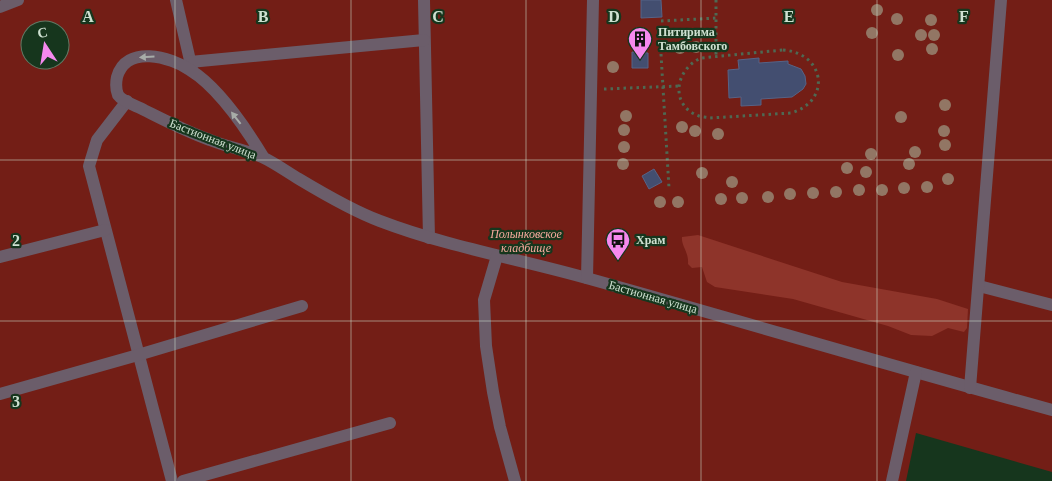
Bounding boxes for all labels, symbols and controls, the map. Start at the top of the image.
text: A [82,8,94,25]
text: B [258,8,269,25]
text: C [432,8,444,25]
text: D [608,8,620,25]
text: E [784,8,794,25]
text: F [959,8,969,25]
north arrow [20,20,70,70]
text: С [36,24,49,41]
place label: Питирима Тамбовского [658,25,727,53]
building icon: Питирима Тамбовского [627,26,653,60]
one-way arrow [139,53,155,61]
one-way arrow [230,112,241,125]
street label: Бастионная улица [168,116,259,162]
park label: Полынковское кладбище [489,227,563,255]
bus stop icon: Храм [605,227,631,261]
text: 2 [12,232,20,249]
place label: Храм [636,233,666,247]
street label: Бастионная улица [607,278,700,317]
text: 3 [12,393,20,410]

